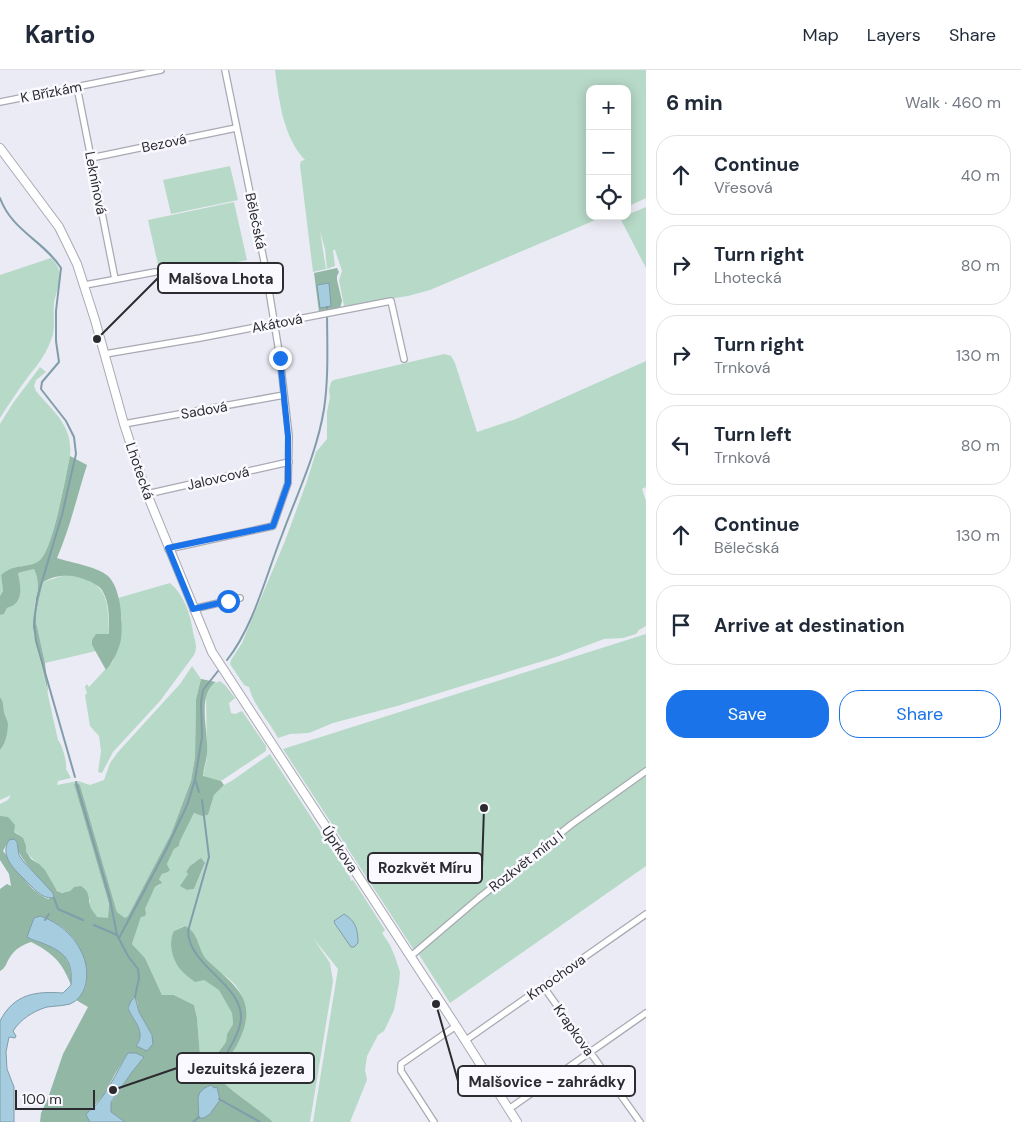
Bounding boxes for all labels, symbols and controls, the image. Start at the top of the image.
text: Kartio [25,19,95,50]
text: Map [803,23,839,47]
text: Layers [867,23,921,47]
text: Share [949,23,996,47]
street label: K Břízkám [19,77,83,107]
map controls [586,85,631,220]
button: + [586,85,631,130]
text: 6 min [666,89,723,117]
text: Walk · 460 m [905,92,1001,113]
street label: Bezová [140,129,188,157]
button: − [586,130,631,175]
street label: Leknínová [81,150,111,216]
text: Continue [714,152,800,177]
icon: ahead [667,161,695,189]
text: 40 m [961,165,1000,186]
button: locate [586,175,631,220]
text: Vřesová [714,177,773,198]
street label: Bělečská [241,191,271,251]
text: Turn right [714,242,804,267]
icon: right [667,251,695,279]
text: 80 m [961,255,1000,276]
callout: Malšova Lhota [158,263,283,293]
text: Lhotecká [714,267,782,288]
text: Malšova Lhota [169,269,273,289]
street label: Akátová [250,309,304,337]
text: Turn right [714,332,804,357]
icon: right [667,341,695,369]
text: 130 m [956,345,1000,366]
route end [269,347,292,370]
text: Trnková [714,357,770,378]
street label: Sadová [179,397,229,423]
text: Turn left [714,422,792,447]
icon: left [667,431,695,459]
text: 80 m [961,435,1000,456]
street label: Lhotecká [122,440,158,502]
text: Trnková [714,447,770,468]
street label: Jalovcová [185,462,251,494]
text: Continue [714,512,800,537]
icon: ahead [667,521,695,549]
text: 130 m [956,525,1000,546]
text: Bělečská [714,537,779,558]
route start [217,590,240,613]
icon: arrive [667,611,695,639]
text: Arrive at destination [714,613,905,638]
button: Save [666,690,829,738]
button: Share [839,690,1001,738]
street label: Úprkova [318,822,362,876]
street label: Rozkvět míru I [485,826,567,896]
callout: Rozkvět Míru [368,853,482,883]
text: Rozkvět Míru [378,858,472,878]
street label: Kmochova [523,950,589,1004]
street label: Krapkova [550,1001,598,1059]
callout: Jezuitská jezera [177,1053,314,1083]
text: Jezuitská jezera [187,1059,305,1079]
callout: Malšovice - zahrádky [458,1066,635,1096]
text: Malšovice - zahrádky [468,1072,626,1092]
scale bar [15,1087,95,1110]
text: 100 m [22,1090,62,1108]

